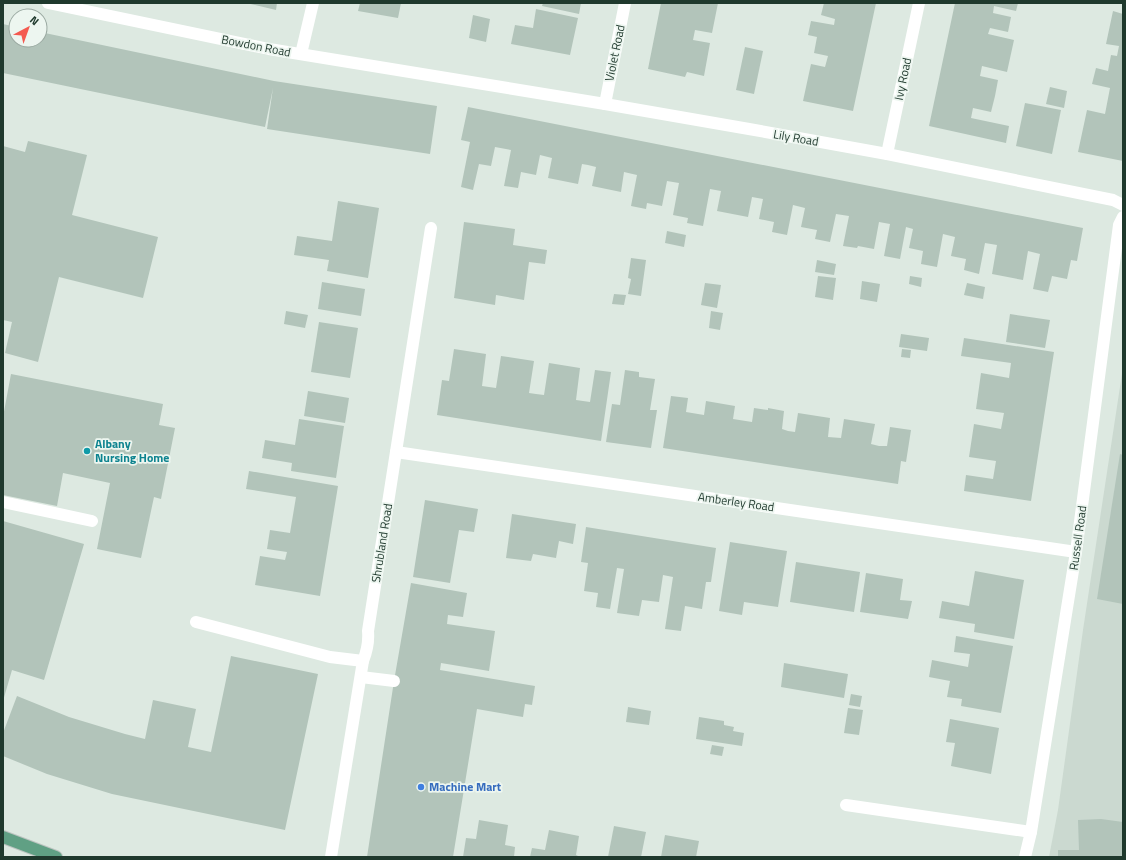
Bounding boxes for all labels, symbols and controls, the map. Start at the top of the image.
north arrow [8,8,48,48]
text: N [26,12,43,29]
street label: Violet Road [599,23,630,83]
street label: Bowdon Road [220,29,293,62]
street label: Ivy Road [889,56,916,102]
street label: Lily Road [772,124,820,151]
place label: Albany Nursing Home [95,434,170,467]
marker: Albany Nursing Home [82,446,92,456]
street label: Amberley Road [697,487,775,516]
street label: Shrubland Road [366,502,397,584]
street label: Russell Road [1064,504,1091,571]
place label: Machine Mart [429,777,502,796]
marker: Machine Mart [416,782,426,792]

